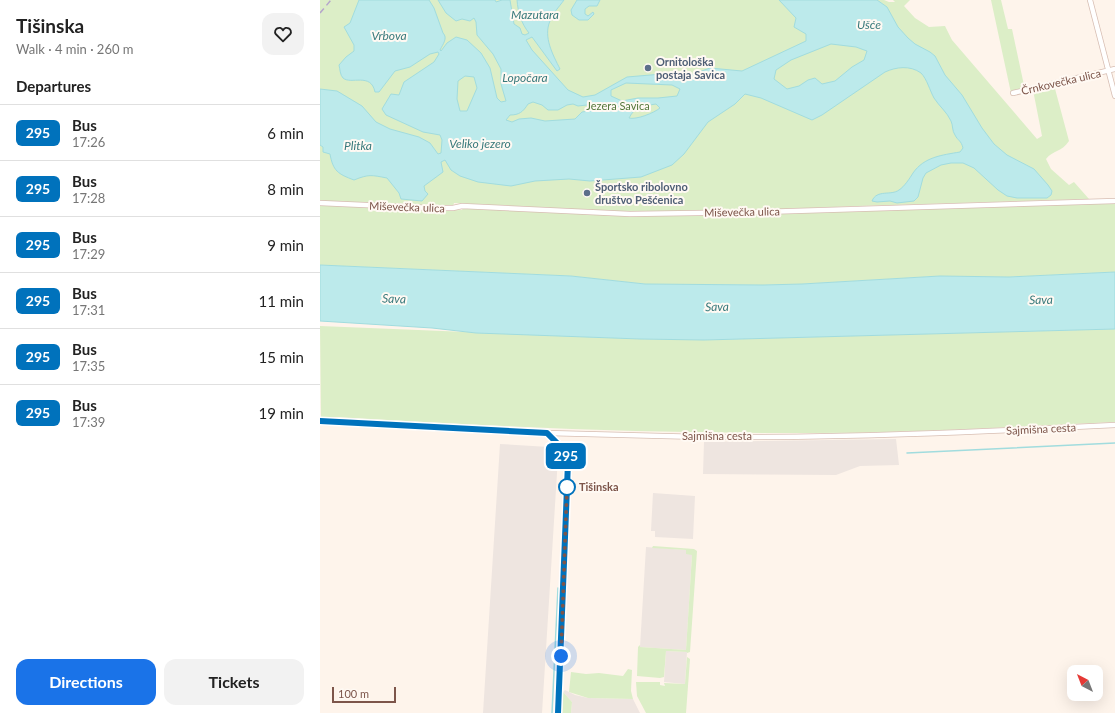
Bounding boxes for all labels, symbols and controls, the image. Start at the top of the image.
water label: Mazutara [511,7,559,22]
button: heart [262,13,304,55]
text: Tišinska [16,14,84,37]
water label: Ušće [857,17,881,32]
water label: Vrbova [371,28,407,43]
text: Walk · 4 min · 260 m [16,41,134,57]
place label: Ornitološka postaja Savica [656,55,725,81]
marker: Ornitološka postaja Savica [643,63,653,73]
street label: Črnkovečka ulica [1020,66,1102,97]
water label: Lopočara [502,70,548,85]
text: Departures [16,77,91,95]
park label: Jezera Savica [586,99,650,112]
text: Bus [72,116,97,134]
text: 295 [26,124,50,141]
text: 6 min [267,124,304,142]
text: 17:26 [72,134,105,150]
water label: Veliko jezero [449,136,511,151]
water label: Plitka [344,138,372,153]
text: Bus [72,172,97,190]
text: 295 [26,180,50,197]
text: 8 min [267,180,304,198]
place label: Športsko ribolovno društvo Pešćenica [595,180,688,206]
marker: Športsko ribolovno društvo Pešćenica [582,188,592,198]
text: 17:28 [72,190,105,206]
street label: Miševečka ulica [369,199,445,214]
street label: Miševečka ulica [704,204,780,219]
text: Bus [72,228,97,246]
text: 295 [26,236,50,253]
text: 9 min [267,236,304,254]
text: 17:29 [72,246,105,262]
text: Bus [72,284,97,302]
water label: Sava [382,291,406,306]
text: 295 [26,292,50,309]
text: 11 min [258,292,304,310]
water label: Sava [1029,292,1053,307]
water label: Sava [705,299,729,314]
text: 17:31 [72,302,105,318]
text: Bus [72,340,97,358]
text: 295 [26,348,50,365]
text: 15 min [258,348,304,366]
text: 17:35 [72,358,105,374]
text: Bus [72,396,97,414]
text: 295 [26,404,50,421]
text: 19 min [258,404,304,422]
text: 17:39 [72,414,105,430]
street label: Sajmišna cesta [1006,420,1076,437]
street label: Sajmišna cesta [682,429,752,442]
line badge: 295 [543,443,589,469]
text: 295 [554,447,578,464]
marker: Tišinska [558,478,576,496]
place label: Tišinska [579,480,618,493]
your location [551,646,571,666]
button: Directions [16,659,156,705]
button: Tickets [164,659,304,705]
north arrow [1067,665,1103,701]
map controls [1067,665,1103,701]
scale bar [332,685,396,704]
text: 100 m [338,687,369,700]

